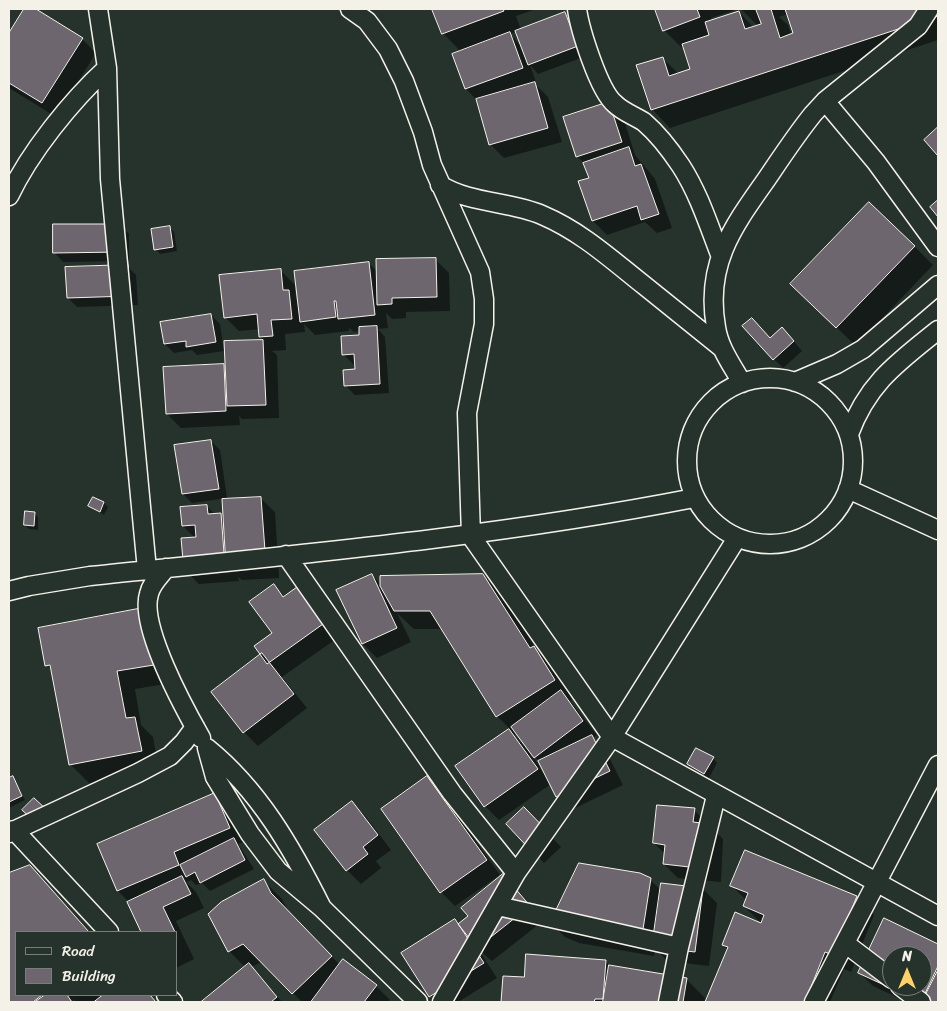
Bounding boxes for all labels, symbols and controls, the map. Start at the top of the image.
legend [15,931,178,996]
text: Road [62,938,94,964]
text: N [902,944,912,969]
north arrow [882,946,932,996]
text: Building [62,963,116,989]

